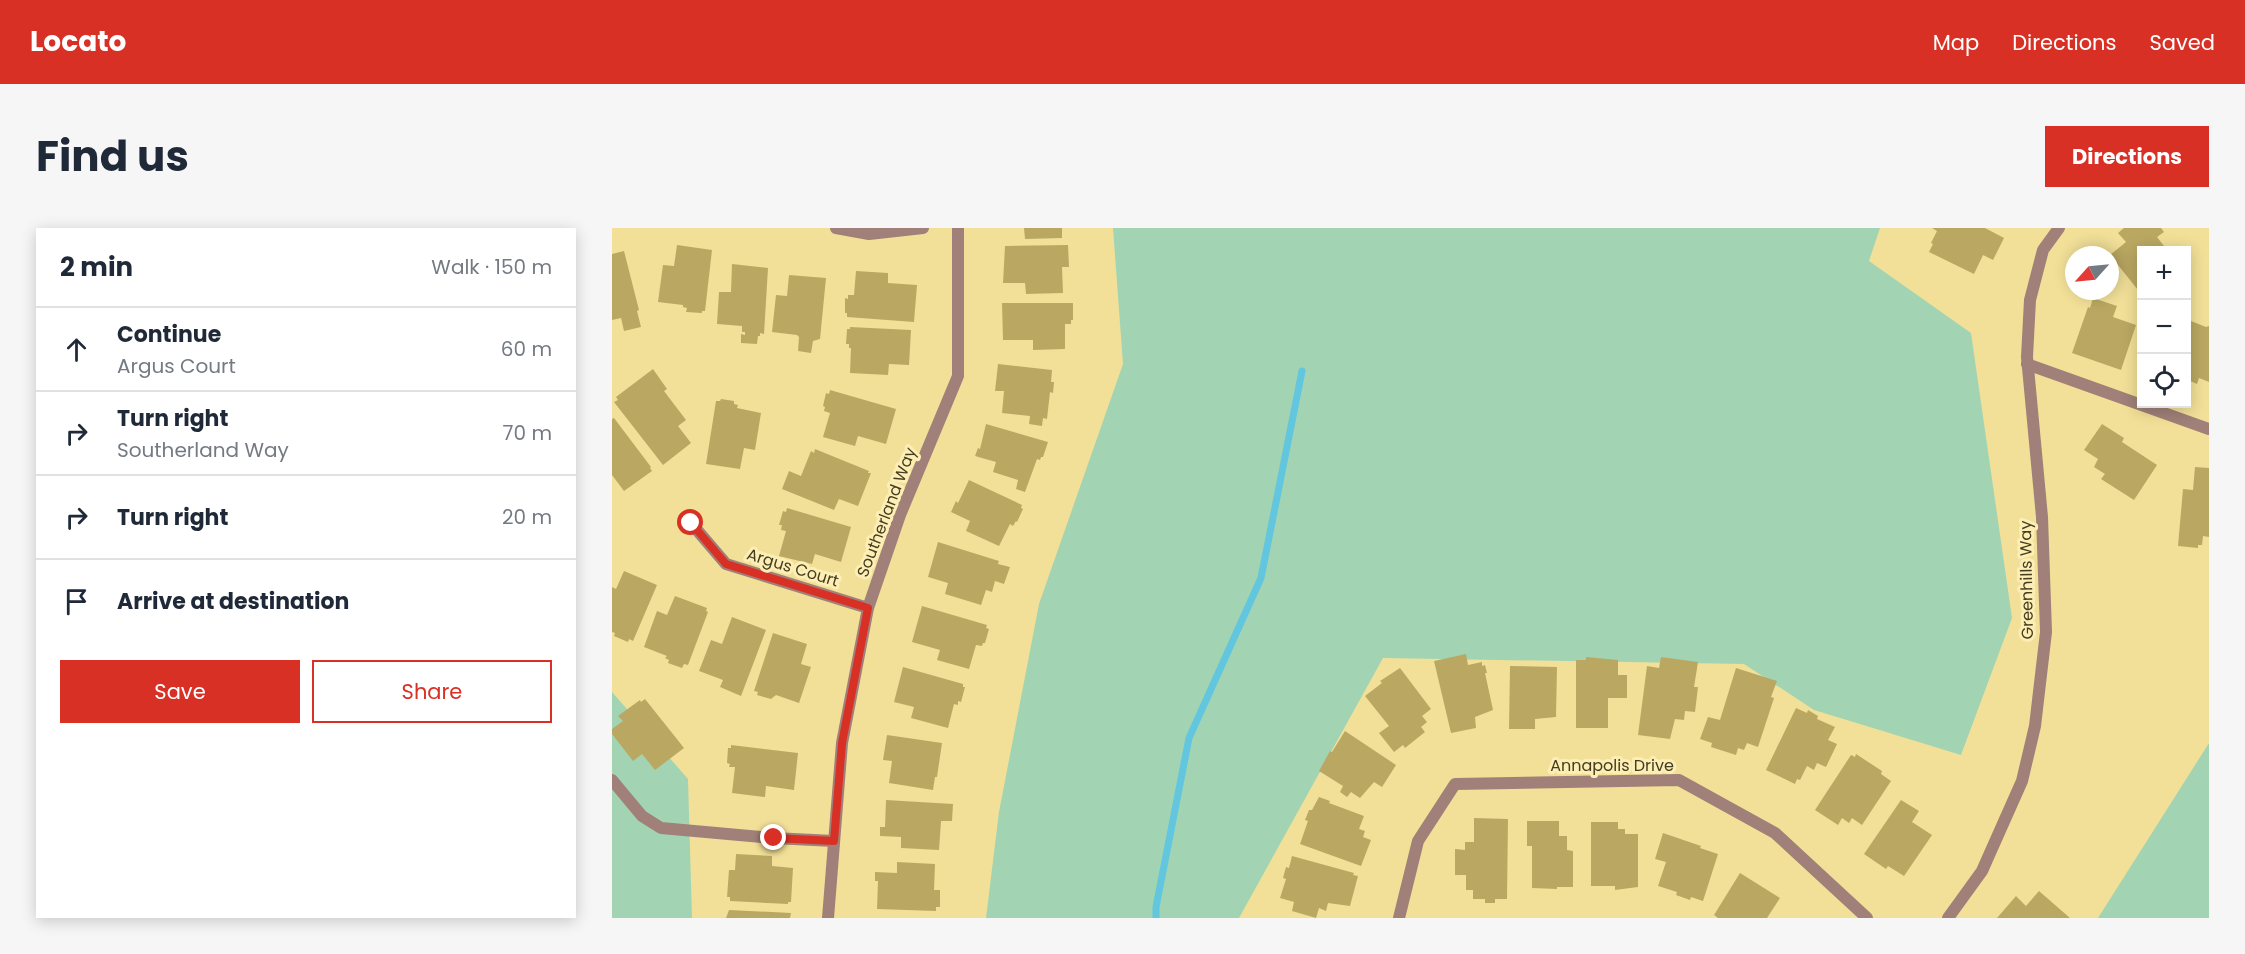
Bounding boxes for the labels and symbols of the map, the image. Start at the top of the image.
north arrow [2065,246,2119,300]
street label: Southerland Way [851,444,922,580]
route start [677,509,703,535]
street label: Greenhills Way [2014,520,2039,639]
street label: Argus Court [744,543,842,592]
street label: Annapolis Drive [1550,754,1674,777]
route end [760,824,786,850]

